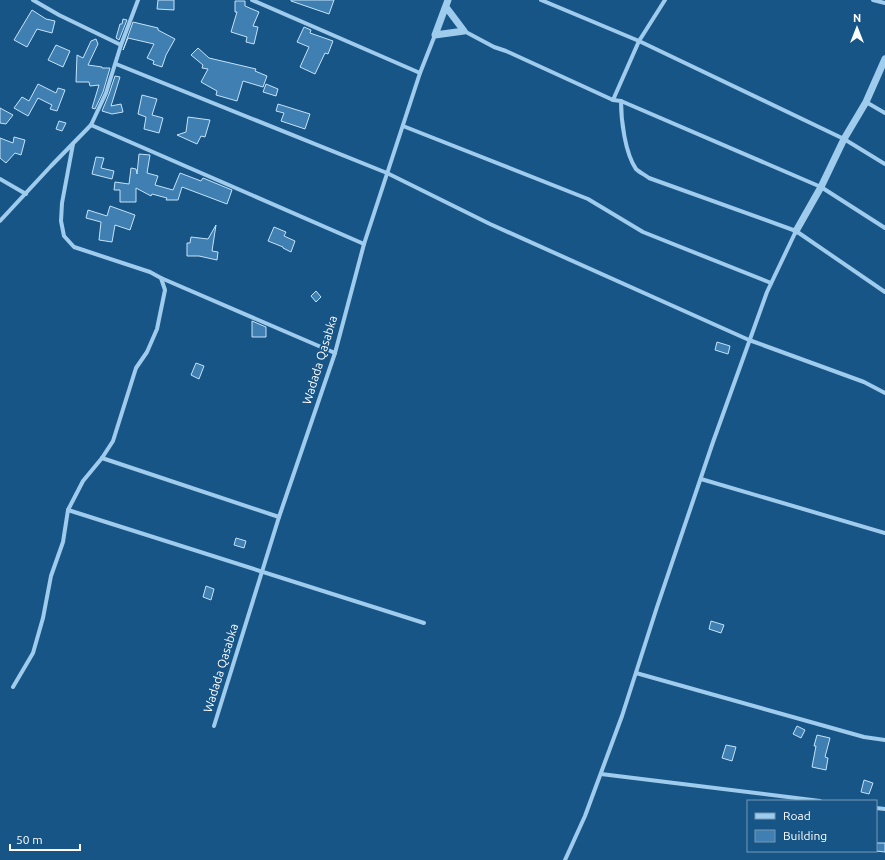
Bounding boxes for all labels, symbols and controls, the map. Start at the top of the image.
north arrow [837,8,877,48]
text: N [853,12,861,24]
street label: Wadada Qasabka [300,314,339,406]
street label: Wadada Qasabka [201,622,240,714]
legend [747,800,877,852]
text: Road [783,809,811,822]
scale bar [10,826,80,852]
text: Building [783,829,827,842]
text: 50 m [16,833,43,846]

